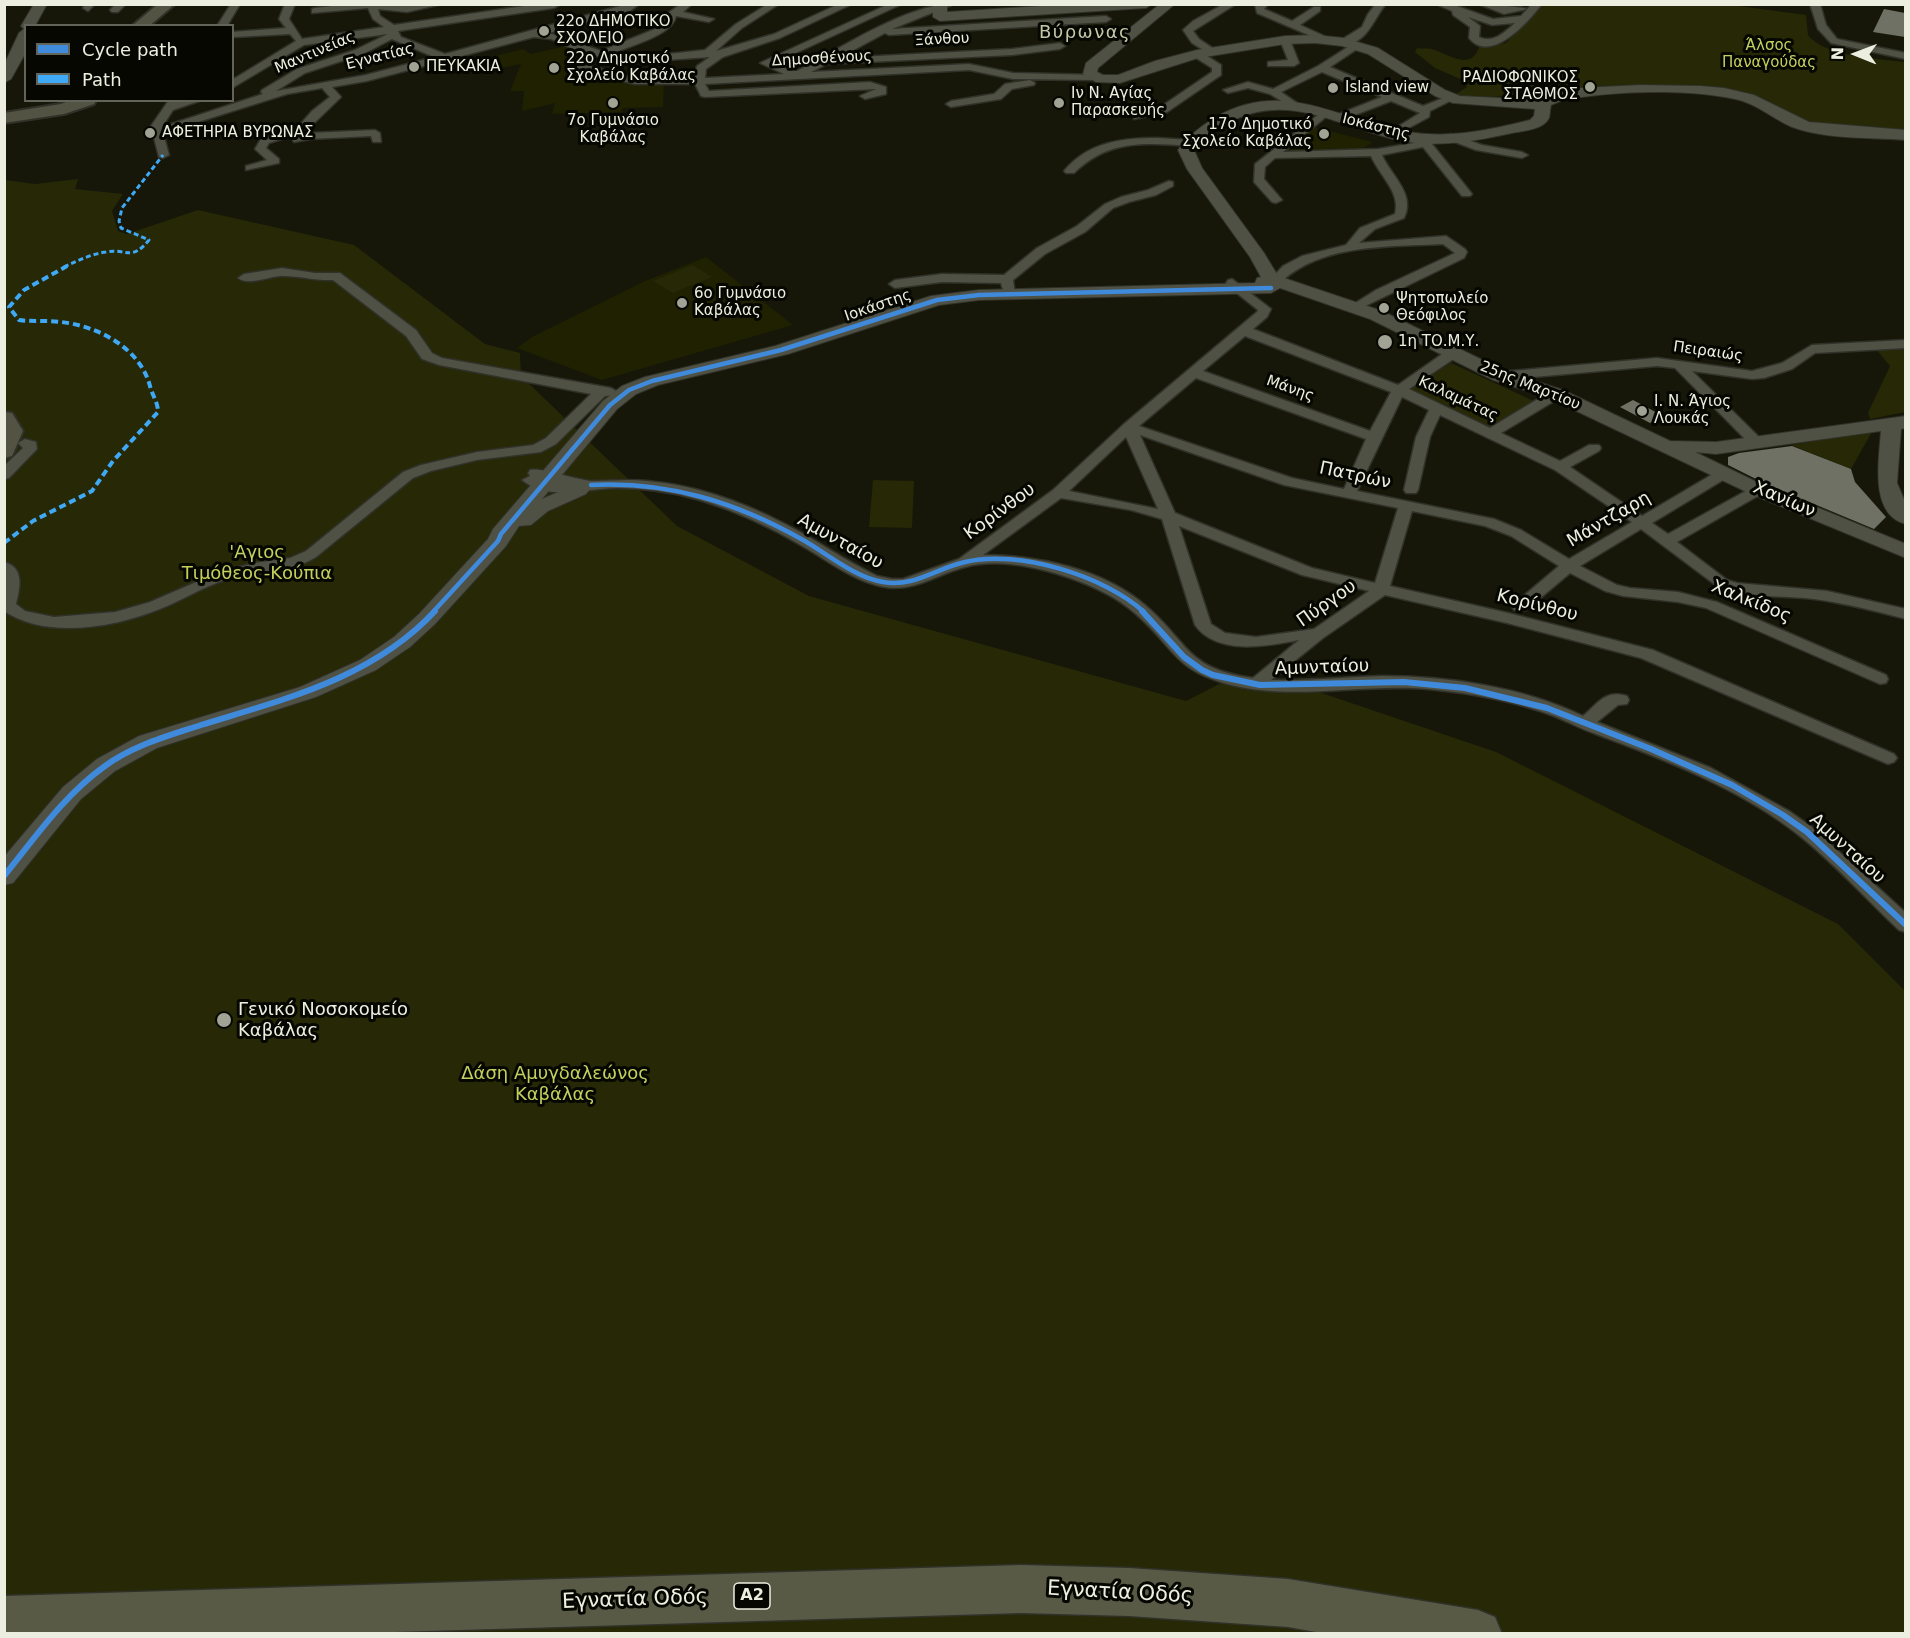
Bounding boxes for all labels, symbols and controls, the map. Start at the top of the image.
place label: 22ο ΔΗΜΟΤΙΚΟ ΣΧΟΛΕΙΟ [556,13,671,48]
district label: Βύρωνας [1039,22,1131,44]
legend [24,24,234,102]
marker: 22ο ΔΗΜΟΤΙΚΟ ΣΧΟΛΕΙΟ [537,24,551,38]
north arrow [1826,24,1886,84]
street label: Μαντινείας [272,28,358,78]
street label: Ξάνθου [914,30,970,50]
park label: Άλσος Παναγούδας [1722,37,1816,72]
text: Cycle path [82,39,178,60]
street label: Εγνατίας [344,40,416,74]
street label: Δημοσθένους [771,47,873,71]
text: N [1828,47,1847,61]
place label: 22ο Δημοτικό Σχολείο Καβάλας [566,50,696,85]
place label: ΠΕΥΚΑΚΙΑ [426,58,501,76]
marker: ΠΕΥΚΑΚΙΑ [407,60,421,74]
marker: 22ο Δημοτικό Σχολείο Καβάλας [547,61,561,75]
text: Path [82,69,122,90]
place label: ΡΑΔΙΟΦΩΝΙΚΟΣ ΣΤΑΘΜΟΣ [1462,69,1578,104]
place label: Island view [1345,79,1429,97]
marker: ΡΑΔΙΟΦΩΝΙΚΟΣ ΣΤΑΘΜΟΣ [1583,80,1597,94]
marker: Island view [1326,81,1340,95]
place label: Ιν Ν. Αγίας Παρασκευής [1071,85,1165,120]
marker: 7ο Γυμνάσιο Καβάλας [606,96,620,110]
marker: Ιν Ν. Αγίας Παρασκευής [1052,96,1066,110]
street label: Ιοκάστης [1340,110,1412,144]
place label: 7ο Γυμνάσιο Καβάλας [567,112,659,147]
place label: 17ο Δημοτικό Σχολείο Καβάλας [1182,116,1312,151]
place label: ΑΦΕΤΗΡΙΑ ΒΥΡΩΝΑΣ [162,124,313,142]
marker: ΑΦΕΤΗΡΙΑ ΒΥΡΩΝΑΣ [143,126,157,140]
marker: 17ο Δημοτικό Σχολείο Καβάλας [1317,127,1331,141]
place label: 6ο Γυμνάσιο Καβάλας [694,285,786,320]
street label: Ιοκάστης [842,286,914,326]
place label: Ψητοπωλείο Θεόφιλος [1396,290,1488,325]
marker: 6ο Γυμνάσιο Καβάλας [675,296,689,310]
marker: Ψητοπωλείο Θεόφιλος [1377,301,1391,315]
marker: 1η ΤΟ.Μ.Υ. [1376,333,1394,351]
place label: 1η ΤΟ.Μ.Υ. [1398,333,1479,351]
street label: Πειραιώς [1672,338,1744,366]
street label: 25ης Μαρτίου [1477,358,1583,414]
street label: Μάνης [1264,372,1316,406]
street label: Καλαμάτας [1415,373,1501,425]
place label: Ι. Ν. Άγιος Λουκάς [1654,393,1731,428]
marker: Ι. Ν. Άγιος Λουκάς [1635,404,1649,418]
street label: Πατρών [1317,458,1393,494]
street label: Χανίων [1750,477,1818,523]
street label: Κορίνθου [960,479,1040,545]
street label: Μάντζαρη [1563,487,1655,553]
street label: Αμυνταίου [793,510,887,574]
park label: 'Αγιος Τιμόθεος-Κούπια [182,542,332,584]
street label: Πύργου [1293,576,1361,632]
street label: Χαλκίδος [1708,576,1794,628]
street label: Κορίνθου [1494,586,1580,626]
street label: Αμυνταίου [1274,656,1370,680]
street label: Αμυνταίου [1805,809,1889,889]
place label: Γενικό Νοσοκομείο Καβάλας [238,999,408,1042]
marker: Γενικό Νοσοκομείο Καβάλας [215,1011,233,1029]
park label: Δάση Αμυγδαλεώνος Καβάλας [461,1063,649,1106]
street label: Εγνατία Οδός [1046,1577,1194,1609]
road number: Α2 [734,1583,770,1609]
street label: Εγνατία Οδός [562,1585,708,1615]

